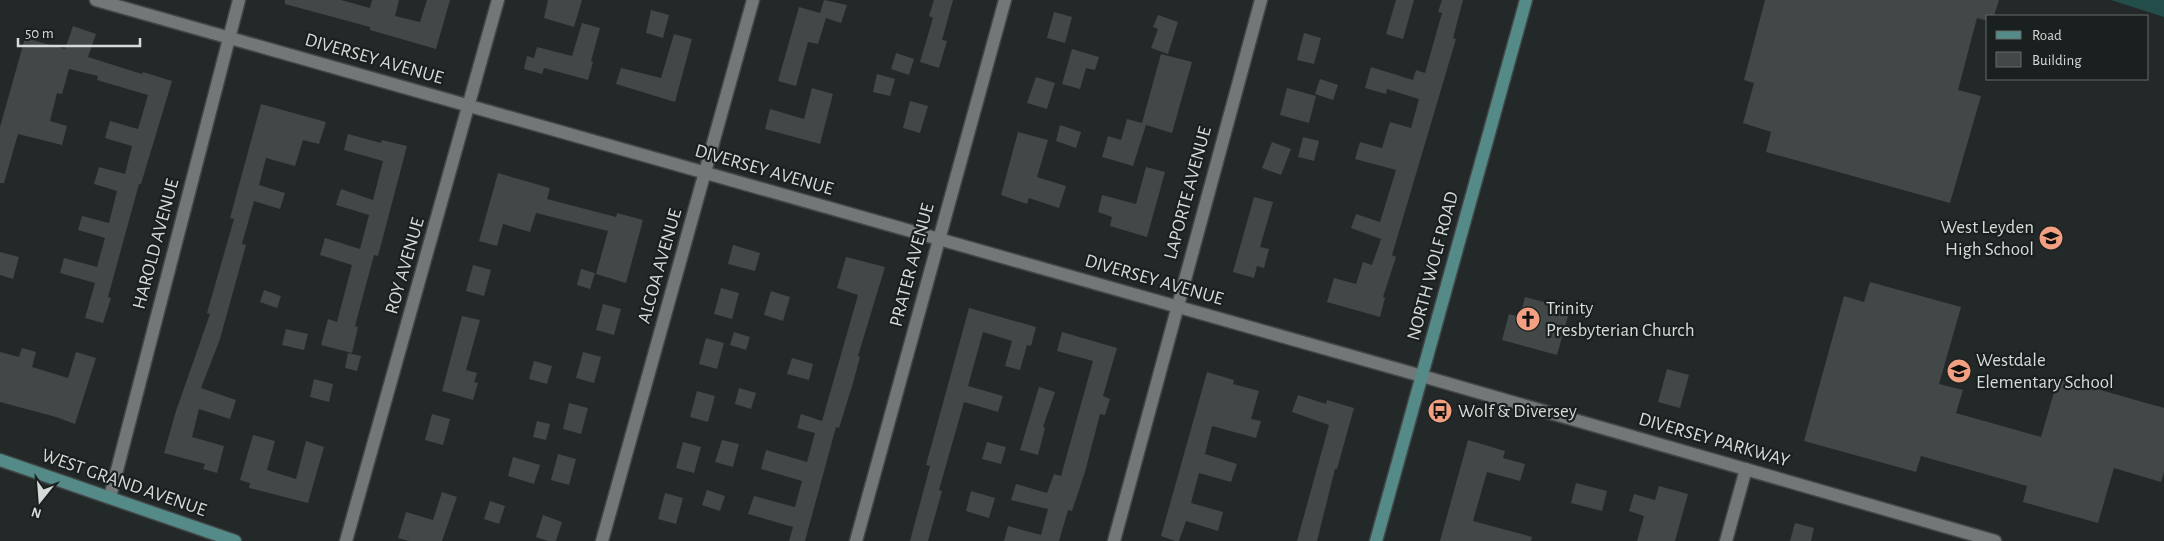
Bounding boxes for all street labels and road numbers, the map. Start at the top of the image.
street label: DIVERSEY AVENUE [303,30,445,88]
street label: LAPORTE AVENUE [1161,124,1215,262]
street label: DIVERSEY AVENUE [693,141,835,199]
street label: HAROLD AVENUE [129,177,183,311]
street label: NORTH WOLF ROAD [1404,189,1462,343]
street label: PRATER AVENUE [886,201,938,329]
street label: ALCOA AVENUE [635,206,685,326]
street label: ROY AVENUE [382,216,428,316]
street label: DIVERSEY AVENUE [1083,251,1225,309]
street label: DIVERSEY PARKWAY [1636,409,1792,471]
street label: WEST GRAND AVENUE [38,444,210,522]

